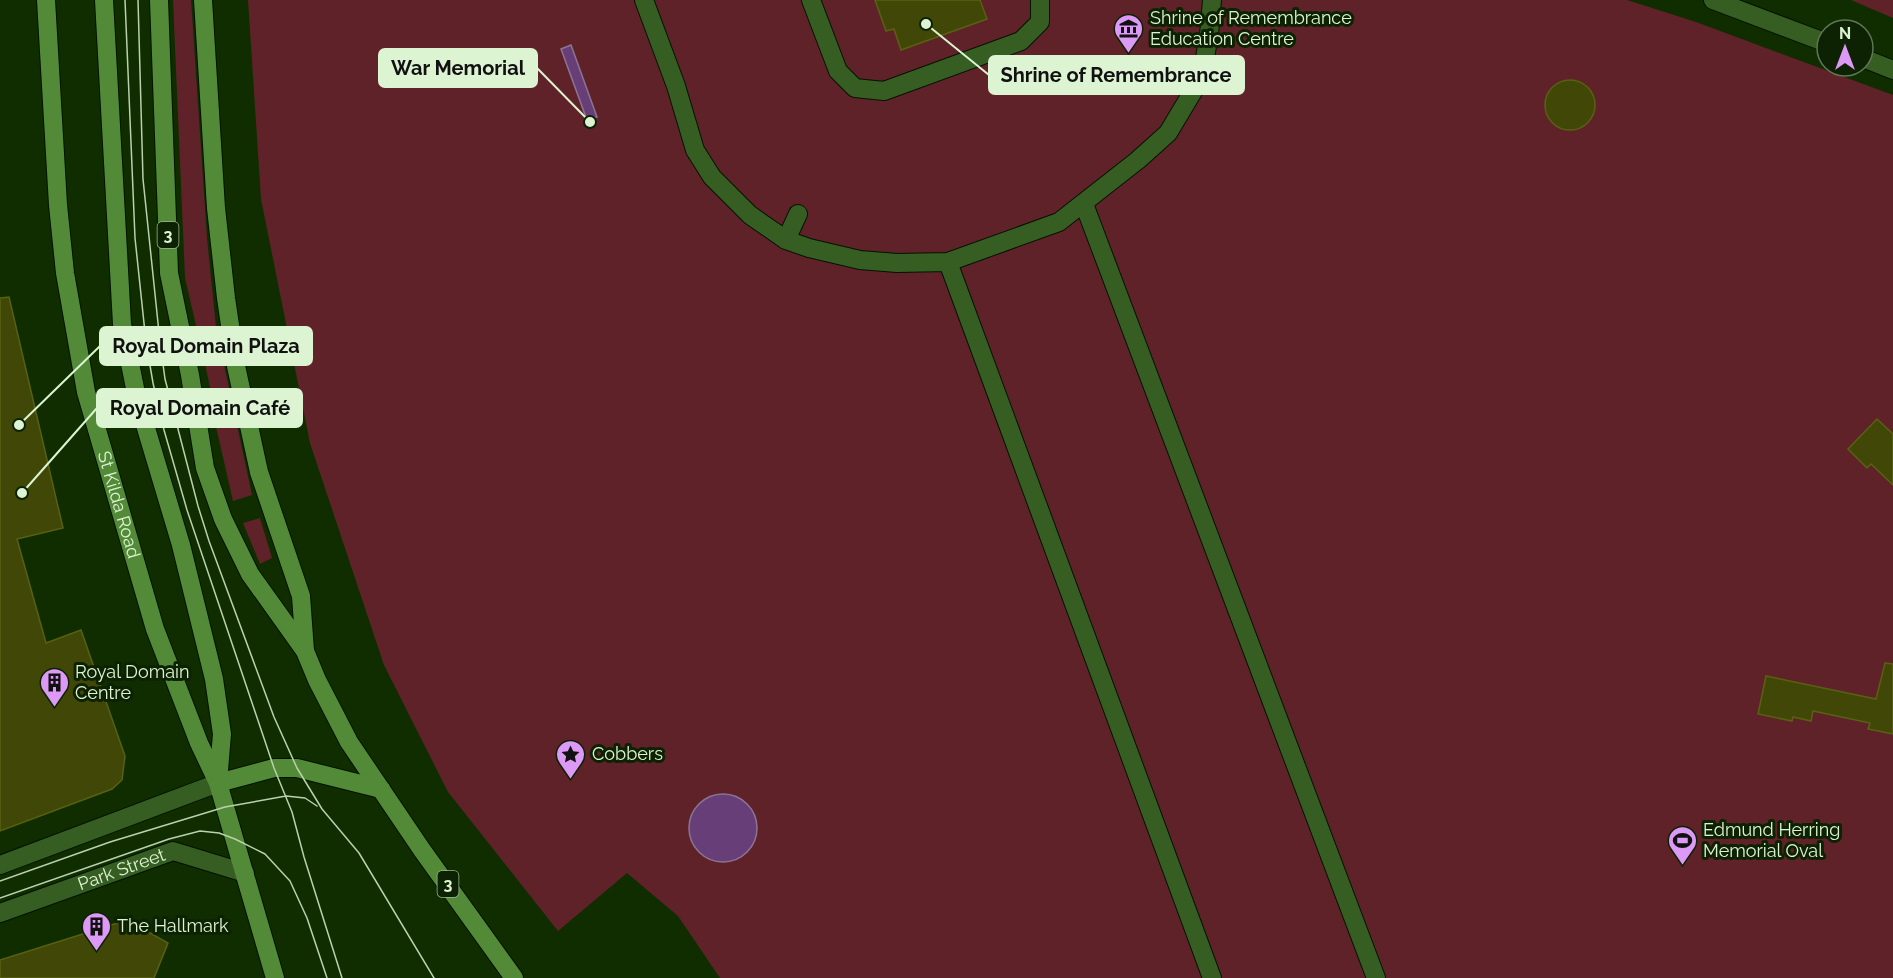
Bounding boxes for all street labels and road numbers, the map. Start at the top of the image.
road number: 3 [158,222,178,248]
street label: St Kilda Road [94,449,145,561]
street label: Park Street [75,844,168,894]
road number: 3 [438,871,458,897]

